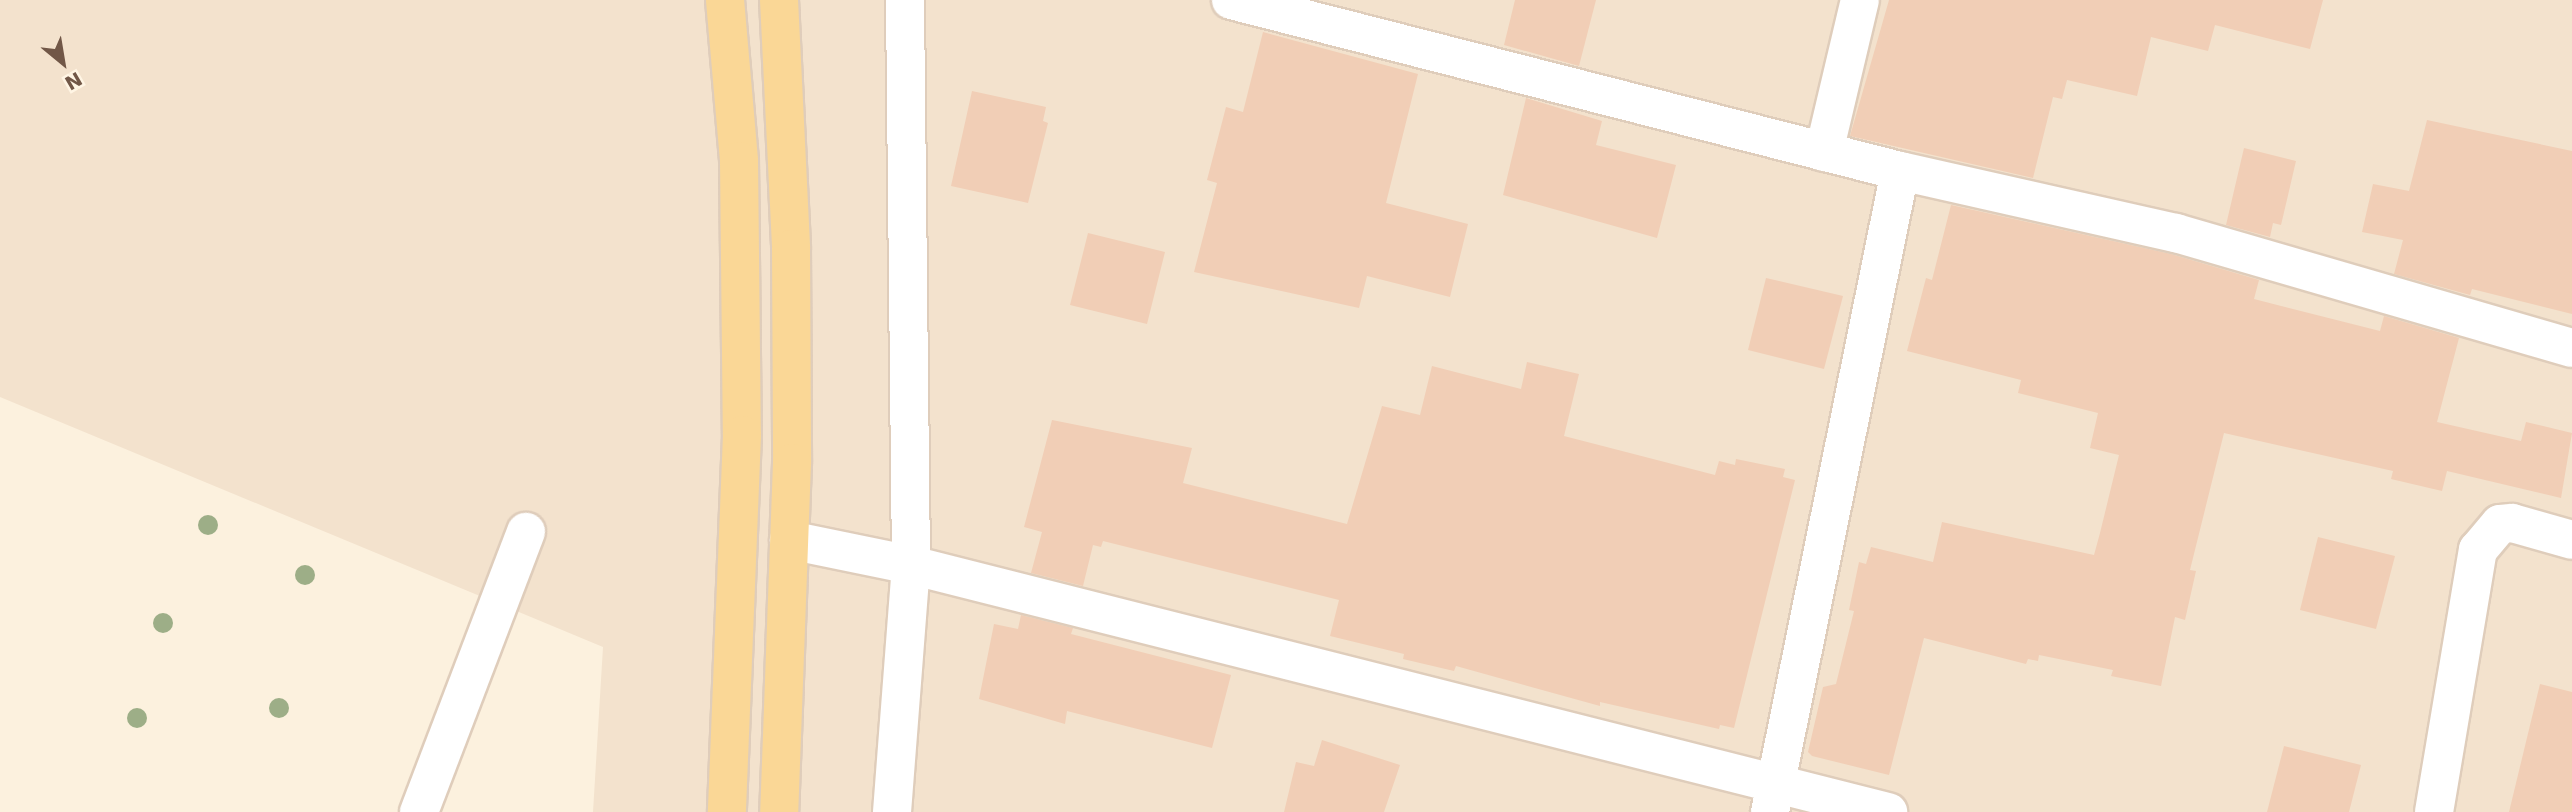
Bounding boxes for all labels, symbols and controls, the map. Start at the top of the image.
north arrow [28,28,98,98]
text: N [61,68,86,95]

